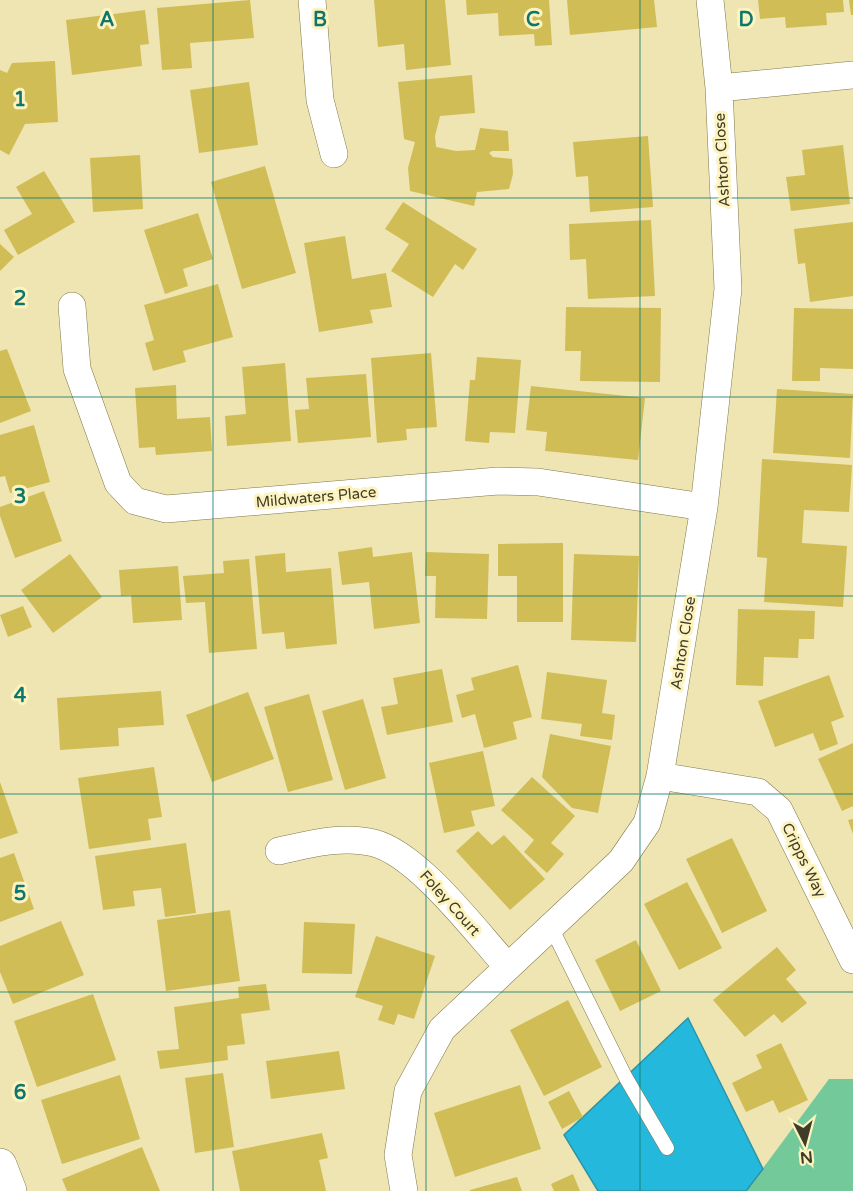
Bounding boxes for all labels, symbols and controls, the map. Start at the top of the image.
text: A [100,8,115,32]
text: B [313,8,327,32]
text: C [526,8,540,32]
text: D [738,8,754,32]
text: 1 [14,88,26,112]
street label: Ashton Close [711,113,733,207]
text: 2 [14,287,26,311]
street label: Mildwaters Place [255,483,377,511]
text: 3 [14,485,26,509]
street label: Ashton Close [667,595,699,691]
text: 4 [14,684,27,708]
street label: Cripps Way [778,820,830,900]
street label: Foley Court [416,867,484,940]
text: 5 [14,882,26,906]
text: 6 [14,1081,26,1105]
north arrow [775,1113,835,1173]
text: N [799,1146,814,1168]

